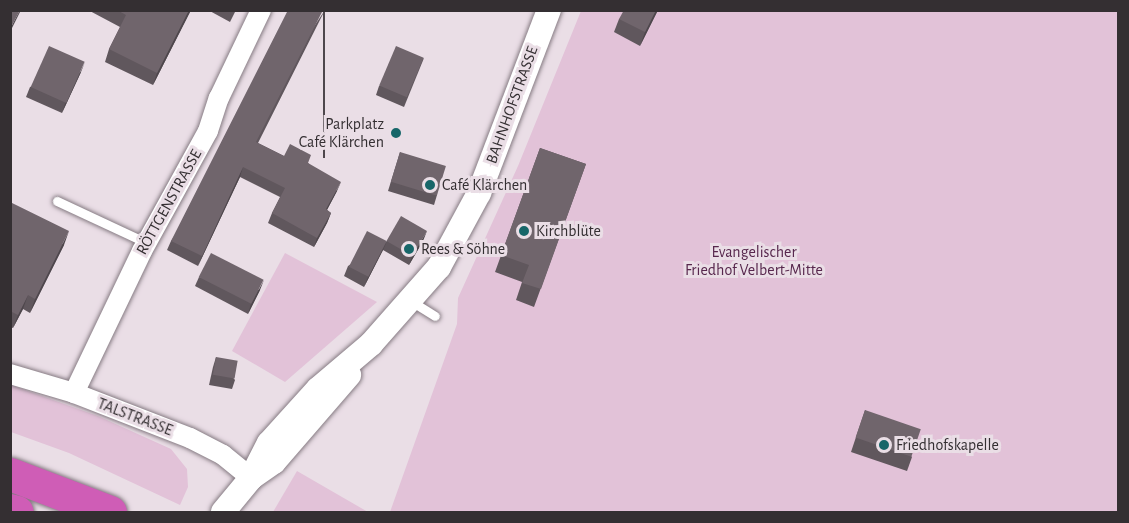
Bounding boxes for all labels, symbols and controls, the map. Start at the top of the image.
street label: BAHNHOFSTRASSE [482,44,542,166]
place label: Parkplatz Café Klärchen [299,114,384,152]
marker: Parkplatz Café Klärchen [389,126,403,140]
street label: RÖTTGENSTRASSE [132,146,206,258]
place label: Café Klärchen [442,175,527,195]
marker: Café Klärchen [423,178,437,192]
place label: Kirchblüte [536,221,601,241]
marker: Kirchblüte [517,224,531,238]
place label: Rees & Söhne [421,239,505,259]
marker: Rees & Söhne [402,242,416,256]
park label: Evangelischer Friedhof Velbert-Mitte [685,242,823,280]
street label: TALSTRASSE [95,394,175,440]
place label: Friedhofskapelle [896,435,999,455]
marker: Friedhofskapelle [877,438,891,452]

